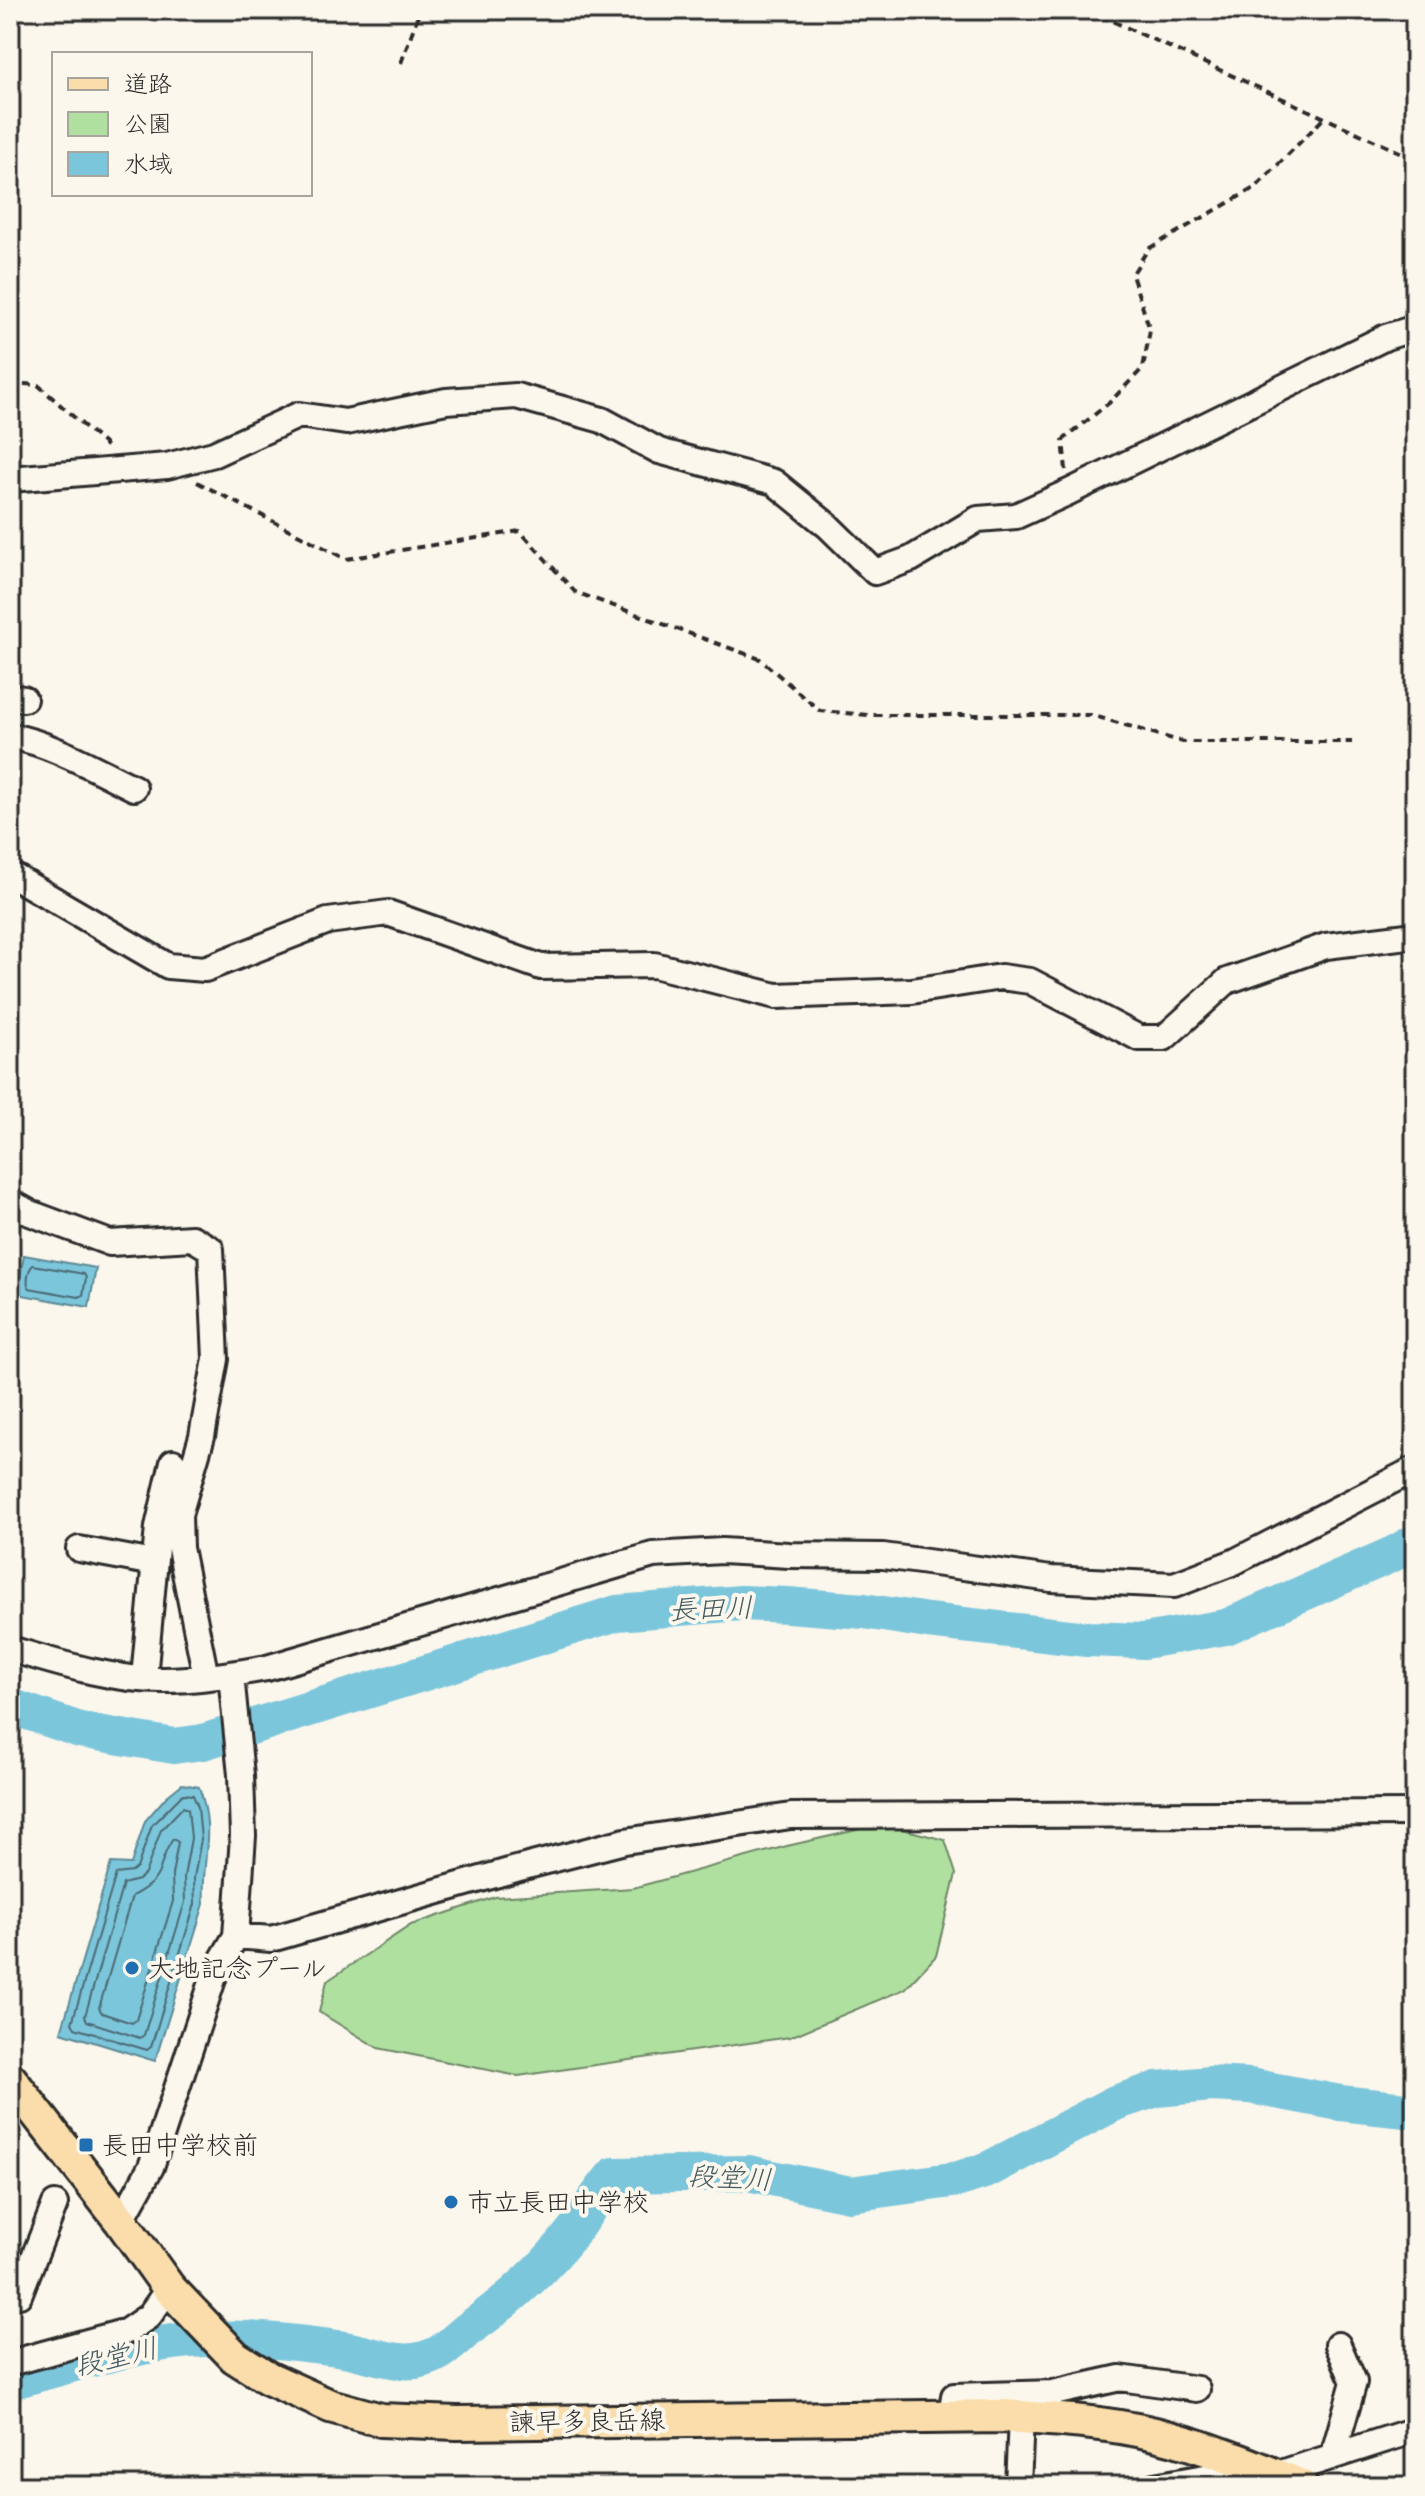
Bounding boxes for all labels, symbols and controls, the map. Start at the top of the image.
legend [52,52,312,196]
text: 道路 [124,70,172,101]
text: 公園 [124,110,172,141]
text: 水域 [124,150,172,181]
water label: 長田川 [668,1591,754,1630]
place label: 大地記念プール [148,1953,327,1987]
marker: 大地記念プール [123,1959,141,1977]
place label: 長田中学校前 [102,2130,258,2164]
marker: 長田中学校前 [77,2136,95,2154]
water label: 段堂川 [687,2159,773,2200]
place label: 市立長田中学校 [467,2187,649,2221]
marker: 市立長田中学校 [442,2193,460,2211]
water label: 段堂川 [71,2331,162,2386]
street label: 諫早多良岳線 [509,2405,665,2441]

